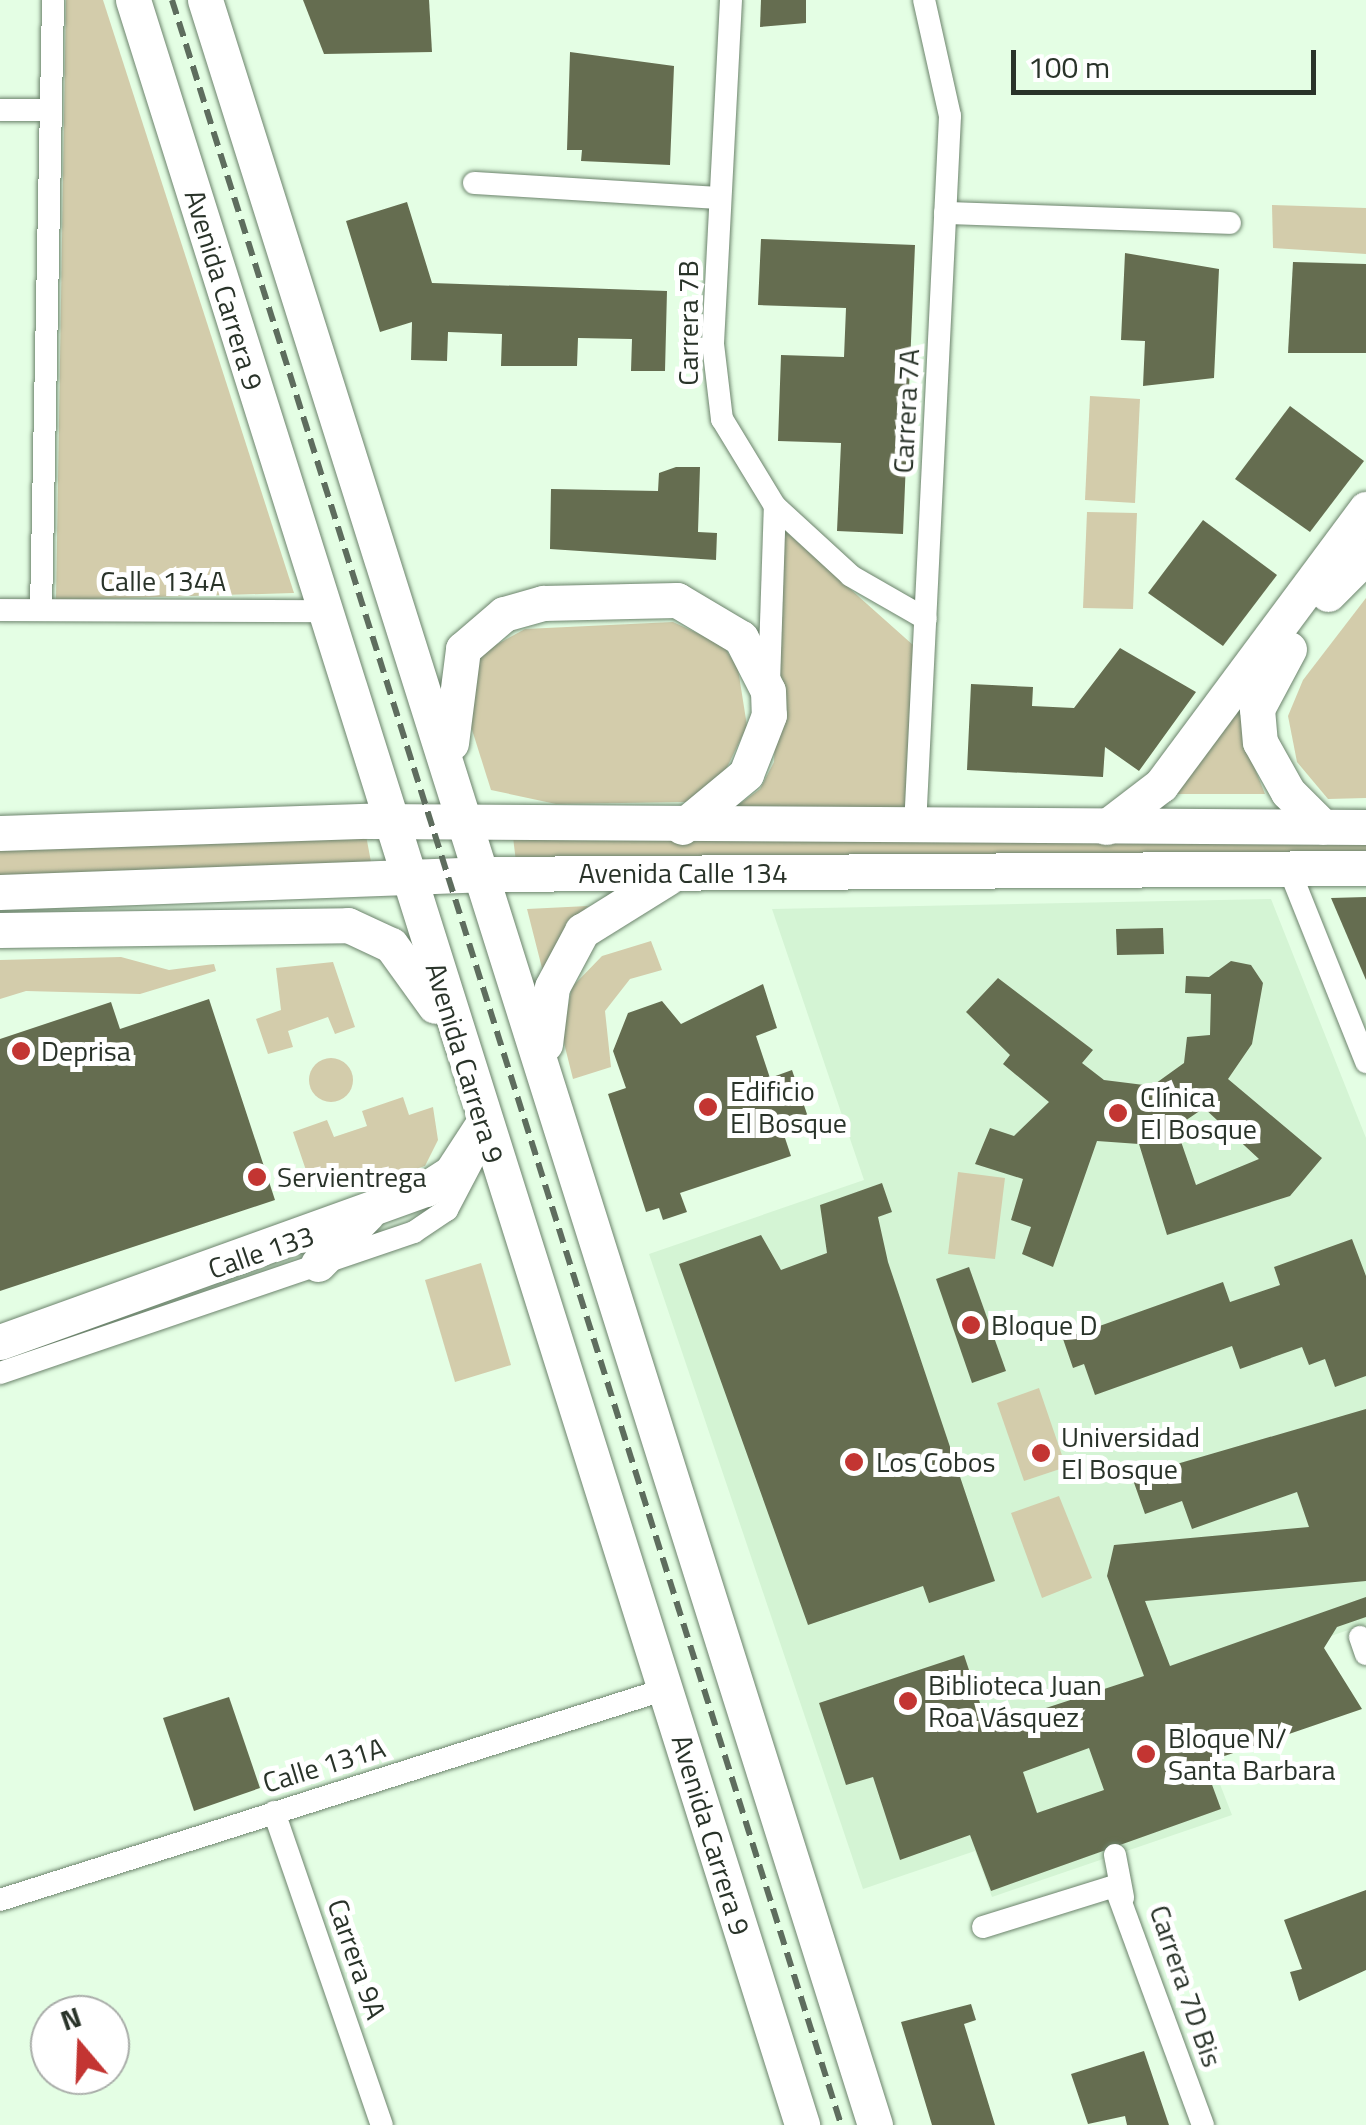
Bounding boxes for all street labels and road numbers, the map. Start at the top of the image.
street label: Avenida Carrera 9 [178,186,270,394]
street label: Carrera 7B [671,260,705,386]
street label: Carrera 7A [886,348,926,474]
street label: Calle 134A [100,564,226,598]
street label: Avenida Calle 134 [578,856,788,890]
street label: Avenida Carrera 9 [419,959,511,1167]
street label: Calle 133 [204,1218,318,1286]
street label: Calle 131A [259,1730,389,1800]
street label: Avenida Carrera 9 [665,1731,757,1939]
street label: Carrera 9A [321,1895,393,2023]
street label: Carrera 7D Bis [1143,1901,1229,2071]

